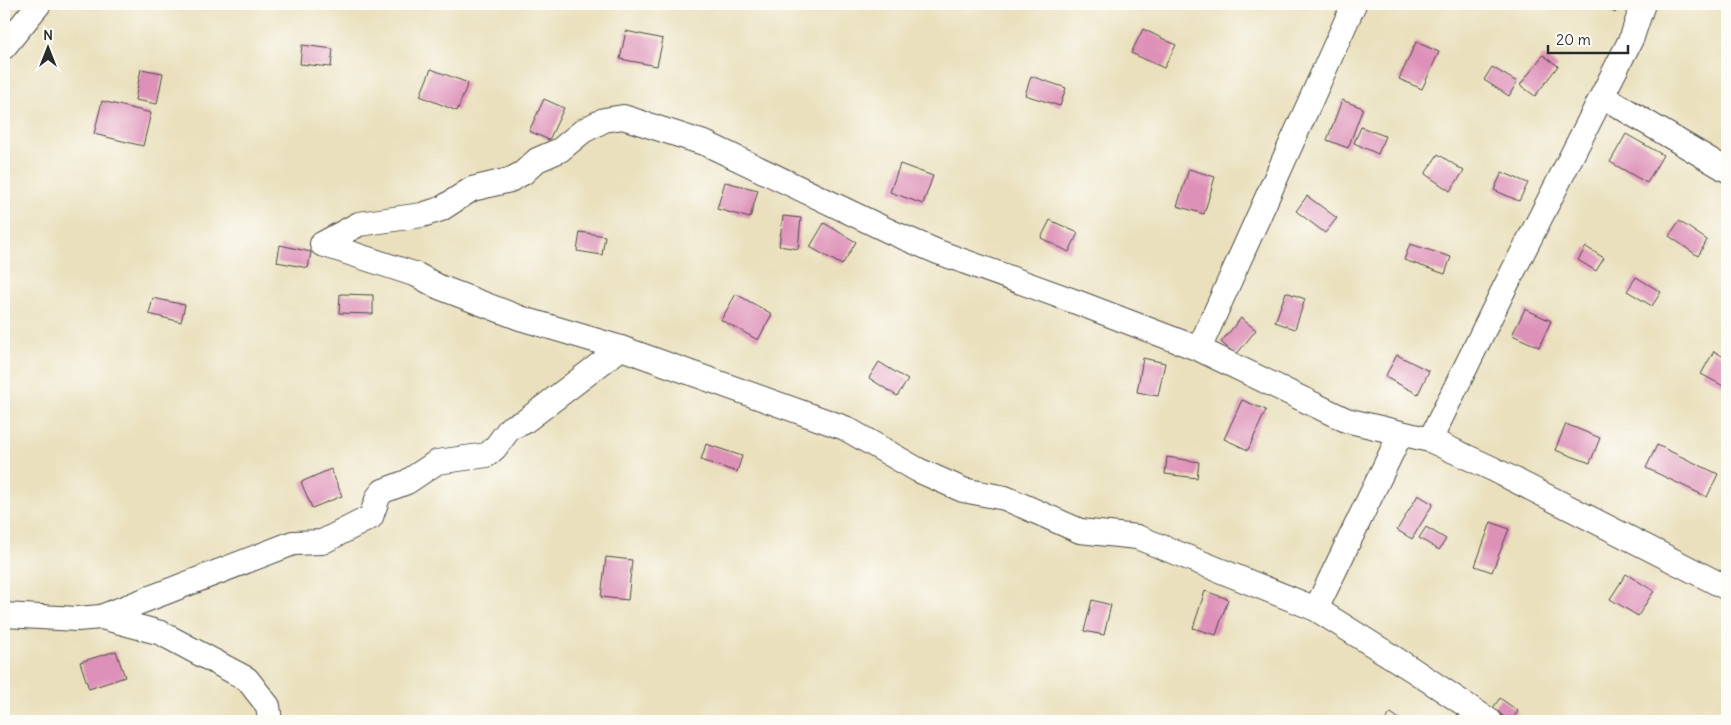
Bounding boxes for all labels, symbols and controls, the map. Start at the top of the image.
north arrow [22,22,72,72]
scale bar [1548,22,1628,54]
text: N [43,26,53,44]
text: 20 m [1556,30,1591,49]

